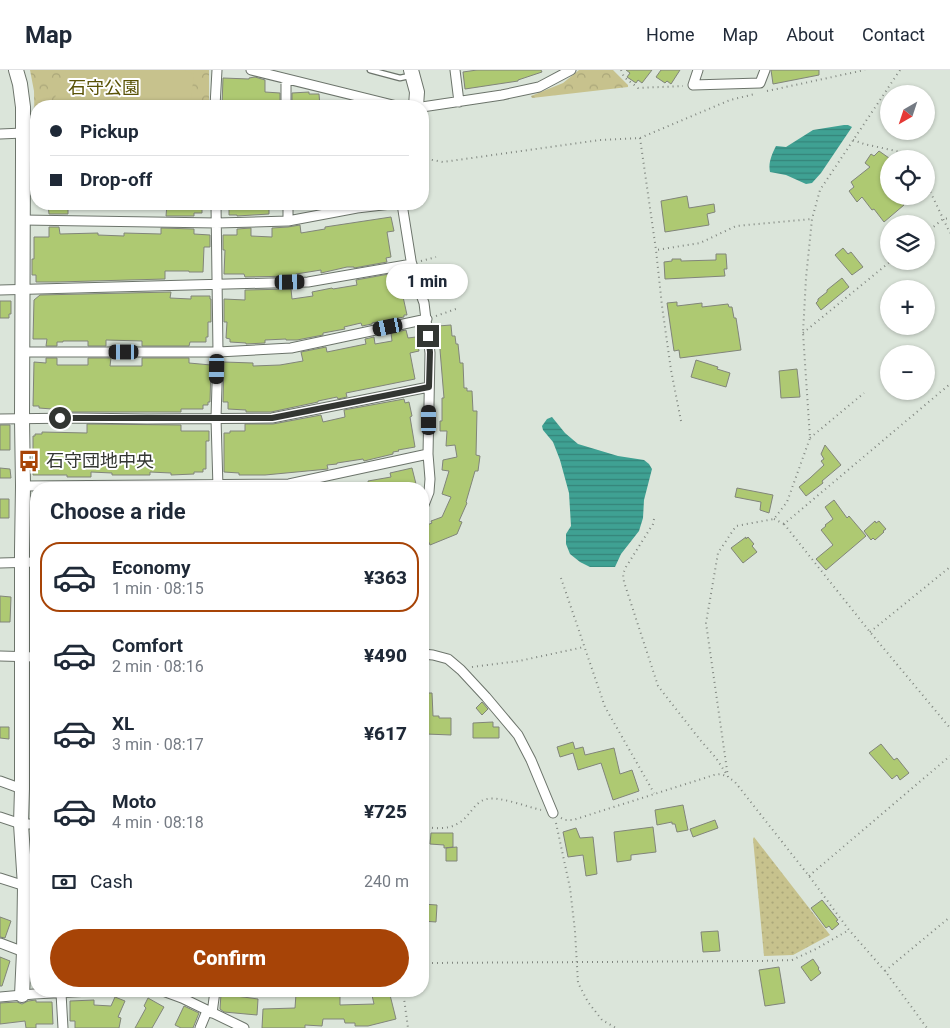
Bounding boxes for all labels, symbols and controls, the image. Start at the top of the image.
text: Map [25,21,72,49]
text: Home [646,24,695,45]
text: Map [723,24,758,45]
text: About [786,24,834,45]
text: Contact [862,24,925,45]
park label: 石守公園 [68,77,140,98]
north arrow [880,85,935,140]
map controls [880,85,935,400]
text: Pickup [80,120,139,143]
button: locate [880,150,935,205]
text: Drop-off [80,168,152,191]
button: layers [880,215,935,270]
callout: 1 min [387,264,469,298]
text: 1 min [407,272,447,291]
car [274,274,305,290]
button: + [880,280,935,335]
car [371,317,404,337]
route end [417,325,439,347]
car [109,345,139,360]
button: − [880,345,935,400]
car [209,354,224,384]
car [421,405,436,435]
route start [49,407,71,429]
bus stop icon: 石守団地中央 [16,448,42,474]
place label: 石守団地中央 [46,450,154,471]
text: Choose a ride [50,499,186,524]
icon: car [52,555,97,600]
text: Economy [112,556,191,579]
text: ¥363 [364,566,407,589]
text: 1 min · 08:15 [112,579,204,598]
icon: car [52,633,97,678]
text: Comfort [112,634,183,657]
text: ¥490 [364,644,407,667]
text: 2 min · 08:16 [112,657,204,676]
icon: car [52,711,97,756]
text: XL [112,712,134,735]
text: ¥617 [364,722,407,745]
text: 3 min · 08:17 [112,735,204,754]
icon: car [52,789,97,834]
text: Moto [112,790,156,813]
text: ¥725 [364,800,407,823]
text: 4 min · 08:18 [112,813,204,832]
icon: cash [50,868,78,896]
text: Cash [90,870,133,893]
text: 240 m [364,872,409,891]
button: Confirm [50,929,409,987]

